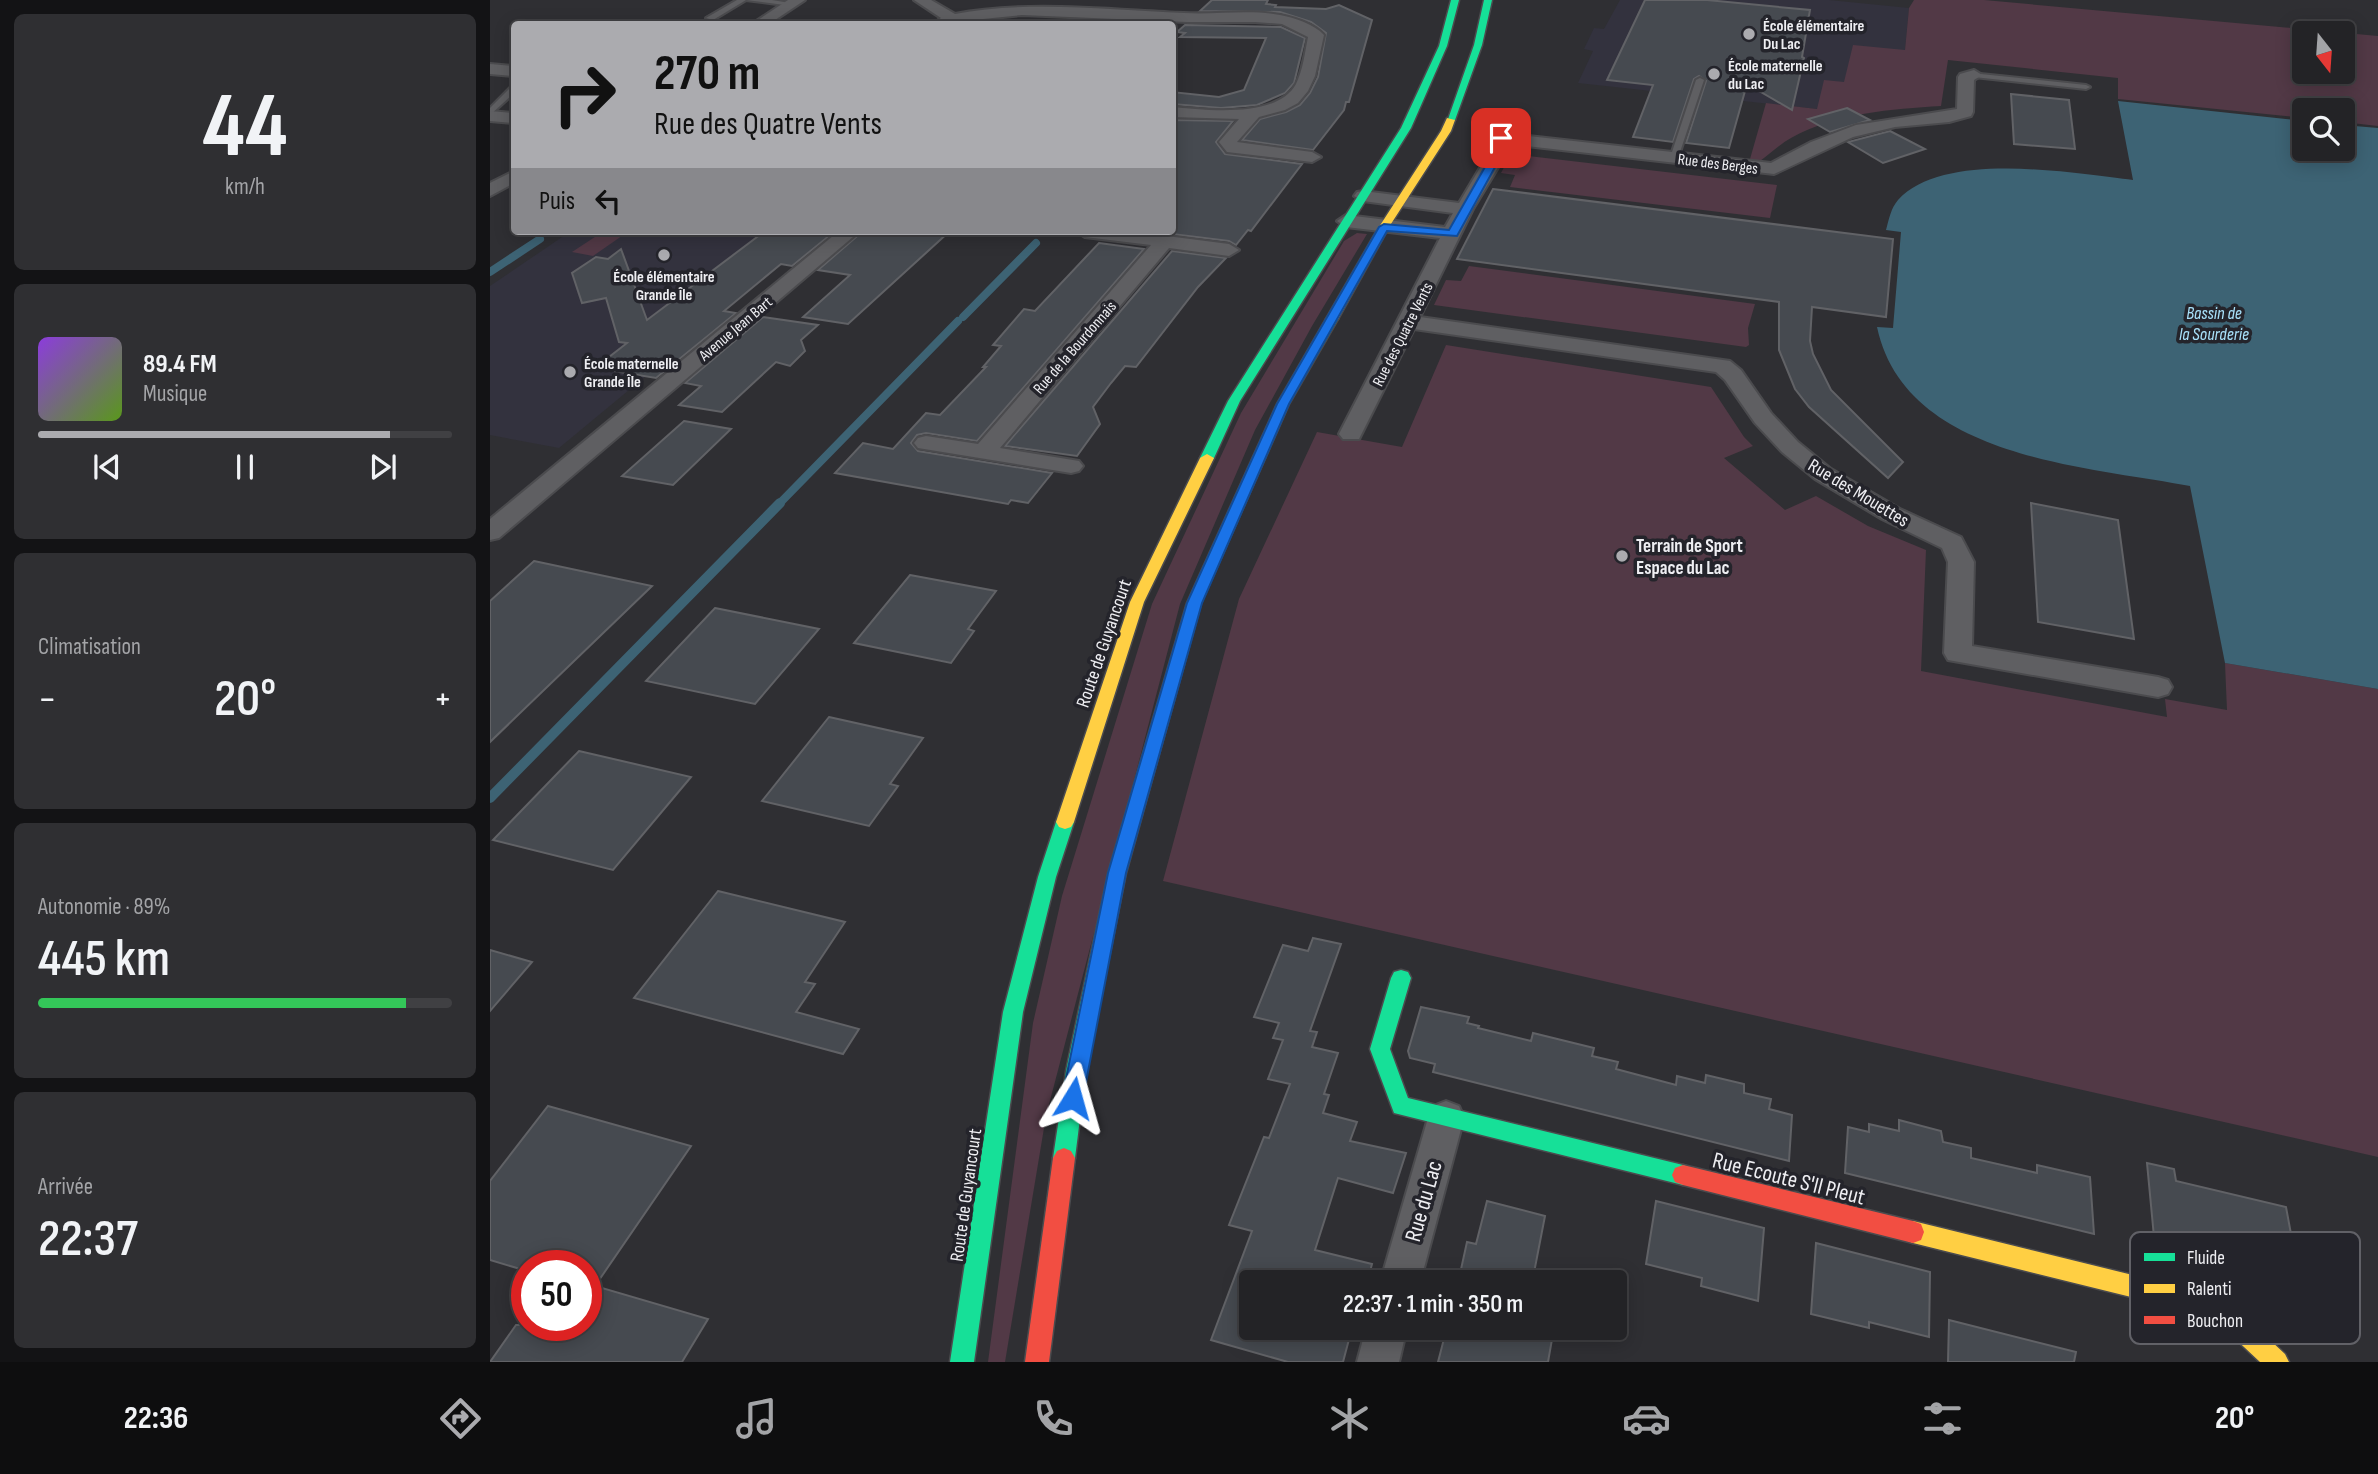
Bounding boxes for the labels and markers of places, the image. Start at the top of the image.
place label: École élémentaire Du Lac [1763,17,1865,54]
marker: École élémentaire Du Lac [1741,26,1757,42]
place label: École maternelle du Lac [1728,57,1823,94]
marker: École maternelle du Lac [1706,66,1722,82]
pin [1471,108,1531,168]
marker: École élémentaire Grande Île [656,247,672,263]
place label: École élémentaire Grande Île [613,268,715,305]
place label: École maternelle Grande Île [584,355,679,392]
marker: École maternelle Grande Île [562,364,578,380]
place label: Terrain de Sport Espace du Lac [1636,535,1743,580]
marker: Terrain de Sport Espace du Lac [1614,548,1630,564]

